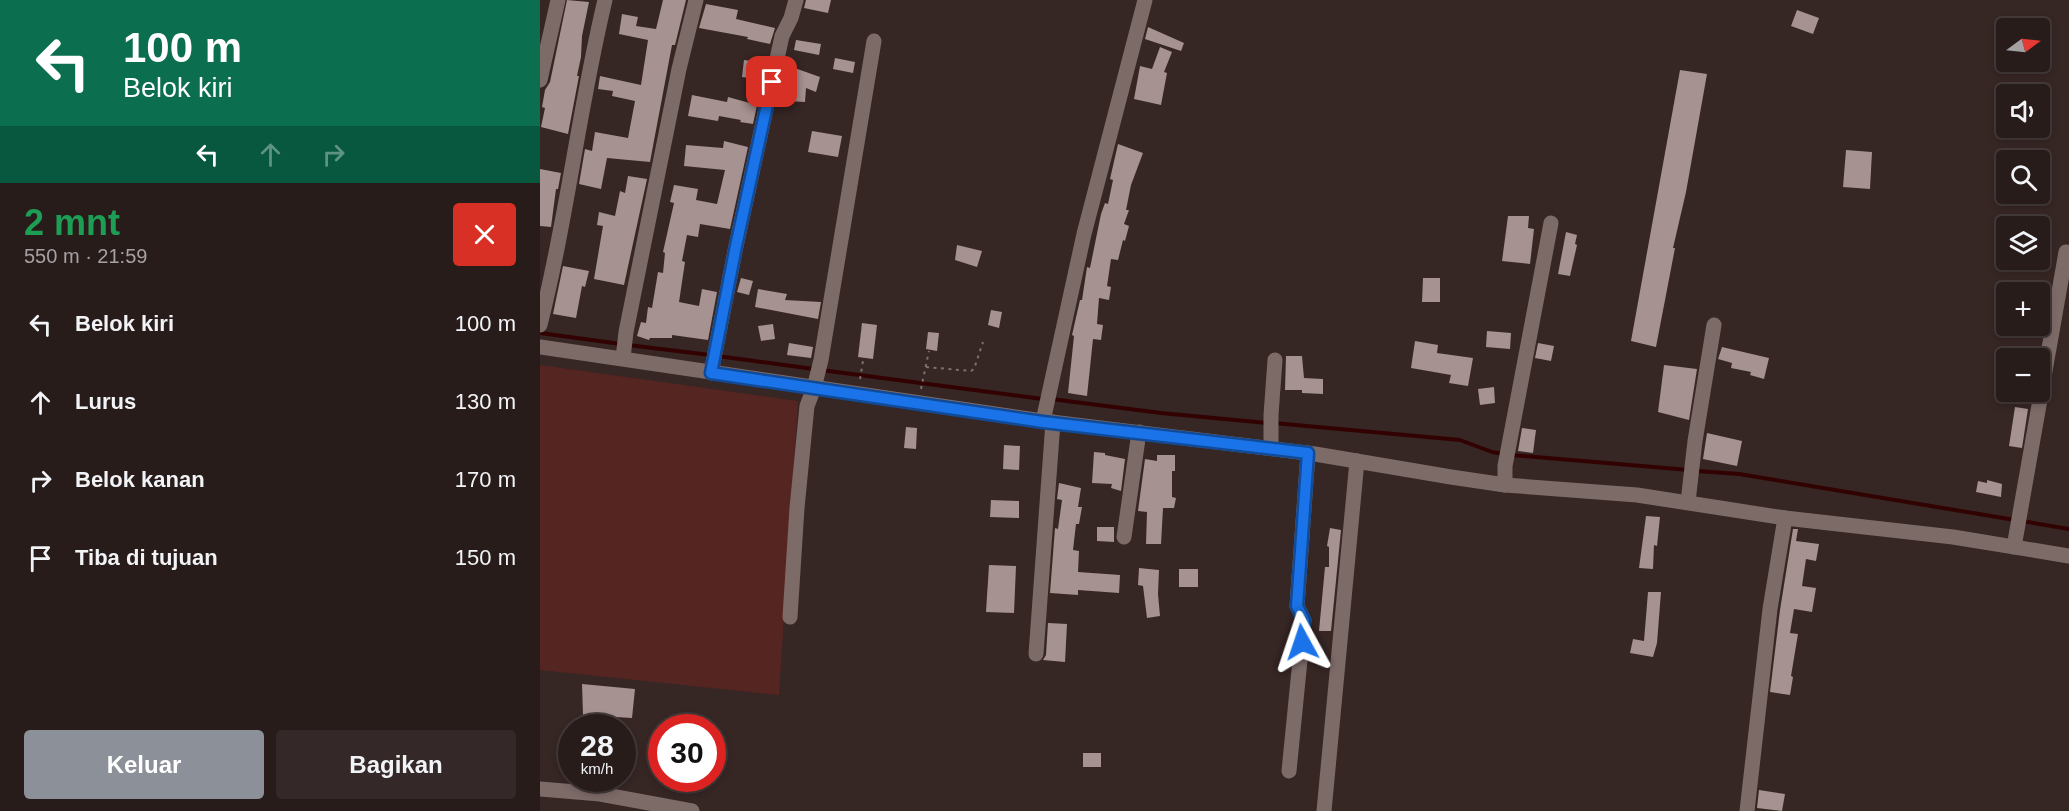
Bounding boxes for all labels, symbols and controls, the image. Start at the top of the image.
north arrow [1996,18,2050,72]
map controls [1996,18,2050,402]
icon: left [24,24,102,102]
text: 100 m [123,24,242,71]
pin [746,56,797,107]
icon: arrive [755,65,788,98]
text: Belok kiri [123,73,233,103]
button: sound [1996,84,2050,138]
icon: left [191,138,224,171]
icon: ahead [254,138,287,171]
icon: right [317,138,350,171]
button: search [1996,150,2050,204]
text: 2 mnt [24,202,120,243]
button: close [453,203,516,266]
button: layers [1996,216,2050,270]
text: 550 m · 21:59 [24,245,147,267]
button: + [1996,282,2050,336]
icon: left [24,308,57,341]
text: Belok kiri [75,311,174,336]
text: 100 m [455,311,516,336]
button: − [1996,348,2050,402]
icon: ahead [24,386,57,419]
text: Lurus [75,389,136,414]
text: 130 m [455,389,516,414]
icon: right [24,464,57,497]
text: Belok kanan [75,467,205,492]
text: 170 m [455,467,516,492]
icon: arrive [24,542,57,575]
text: Tiba di tujuan [75,545,218,570]
text: 150 m [455,545,516,570]
position arrow [1270,610,1334,674]
speed limit sign: 30 [648,714,726,792]
text: 28 [580,729,614,762]
button: Keluar [24,730,264,799]
button: Bagikan [276,730,516,799]
text: km/h [581,760,613,777]

